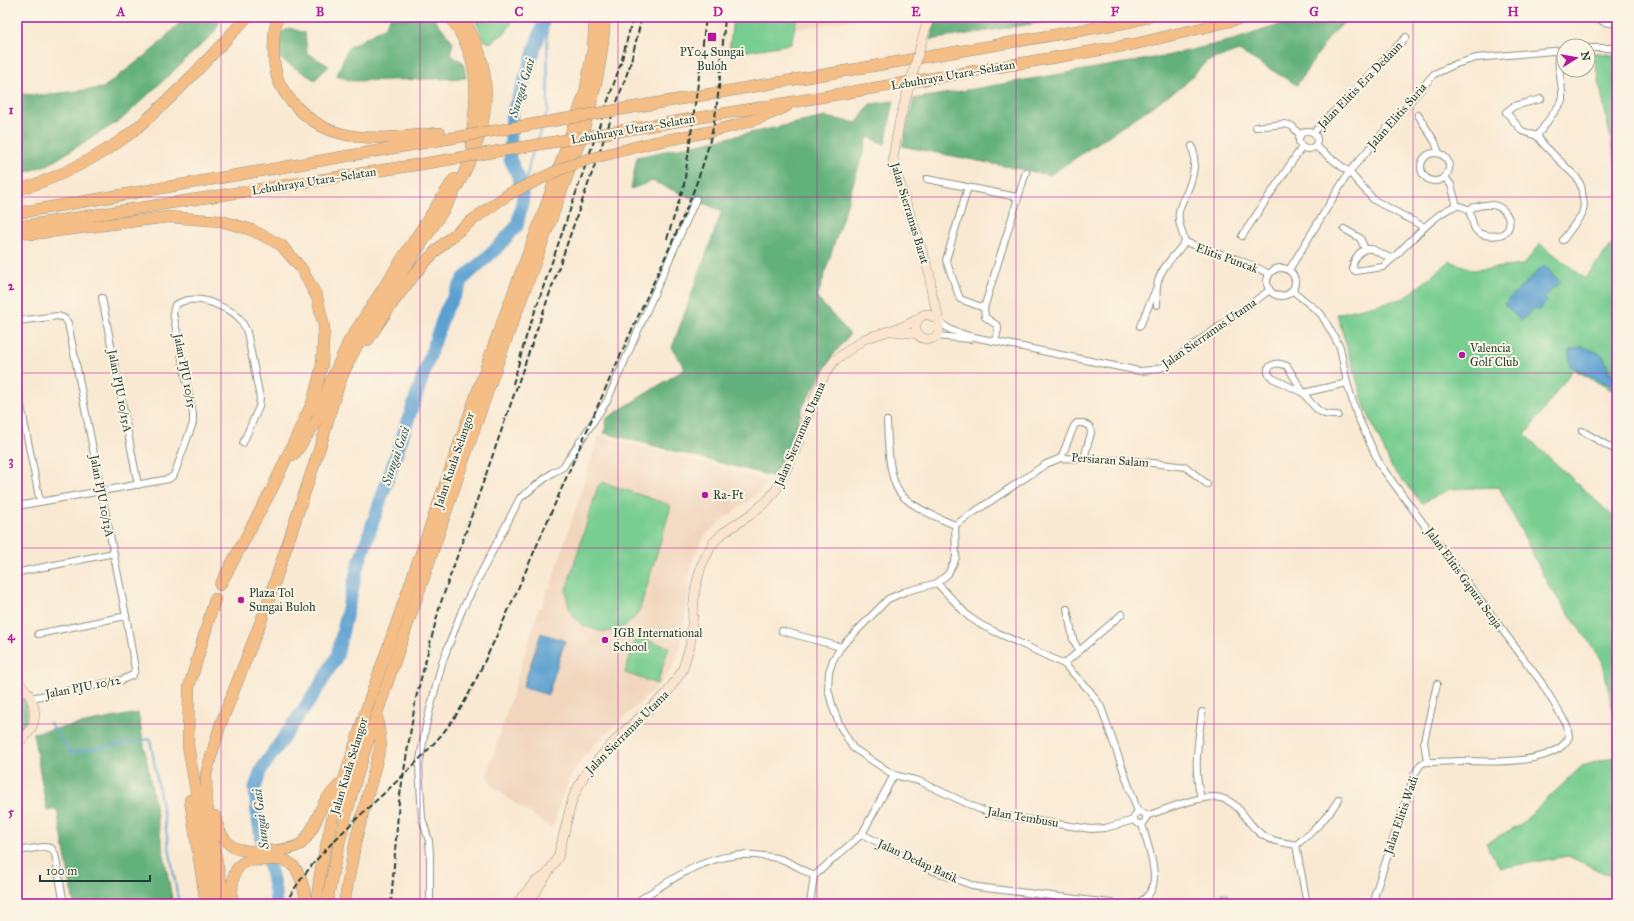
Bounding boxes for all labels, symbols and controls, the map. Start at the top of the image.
text: A [116,4,126,20]
text: B [316,4,325,20]
text: C [515,4,524,20]
text: D [713,4,723,20]
text: E [911,4,921,20]
text: F [1111,4,1120,20]
text: G [1309,4,1319,20]
text: H [1507,4,1519,20]
marker: PY04 Sungai Buloh [706,31,718,43]
street label: Jalan Elitis Era Dedaun [1313,38,1406,134]
north arrow [1556,38,1596,78]
place label: PY04 Sungai Buloh [680,45,745,73]
text: N [1578,50,1593,63]
water label: Sungai Gasi [505,56,539,120]
street label: Lebuhraya Utara–Selatan [890,57,1017,93]
street label: Jalan Elitis Suria [1363,79,1431,154]
text: 1 [8,102,14,118]
street label: Lebuhraya Utara–Selatan [570,111,697,147]
street label: Jalan Sierramas Barat [886,159,932,266]
street label: Lebuhraya Utara–Selatan [251,164,378,198]
street label: Elitis Puncak [1194,240,1260,276]
text: 2 [8,278,15,294]
street label: Jalan Sierramas Utama [1157,295,1260,373]
street label: Jalan PJU 10/15 [170,330,199,410]
place label: Valencia Golf Club [1469,341,1518,369]
street label: Jalan PJU 10/15A [104,346,135,434]
marker: Valencia Golf Club [1457,350,1467,360]
street label: Jalan Sierramas Utama [771,379,830,491]
street label: Jalan Kuala Selangor [430,410,478,512]
water label: Sungai Gasi [378,424,414,488]
street label: Persiaran Salam [1071,450,1149,470]
street label: Jalan PJU 10/13A [86,452,117,538]
text: 3 [8,453,14,469]
place label: Ra-Ft [713,488,744,502]
marker: Ra-Ft [700,490,710,500]
street label: Jalan Elitis Gapura Senja [1421,523,1506,633]
place label: Plaza Tol Sungai Buloh [249,586,316,615]
marker: Plaza Tol Sungai Buloh [236,595,246,605]
place label: IGB International School [613,626,703,654]
text: 4 [7,628,15,644]
marker: IGB International School [600,635,610,645]
street label: Jalan PJU 10/12 [42,673,122,703]
street label: Jalan Sierramas Utama [581,687,673,779]
street label: Jalan Kuala Selangor [327,715,372,818]
street label: Jalan Elitis Wadi [1380,773,1422,858]
water label: Sungai Gasi [249,788,273,851]
street label: Jalan Tembusu [984,803,1060,831]
text: 5 [8,804,15,820]
street label: Jalan Dedap Batik [873,835,961,887]
scale bar [40,857,150,883]
text: 100 m [46,864,77,878]

